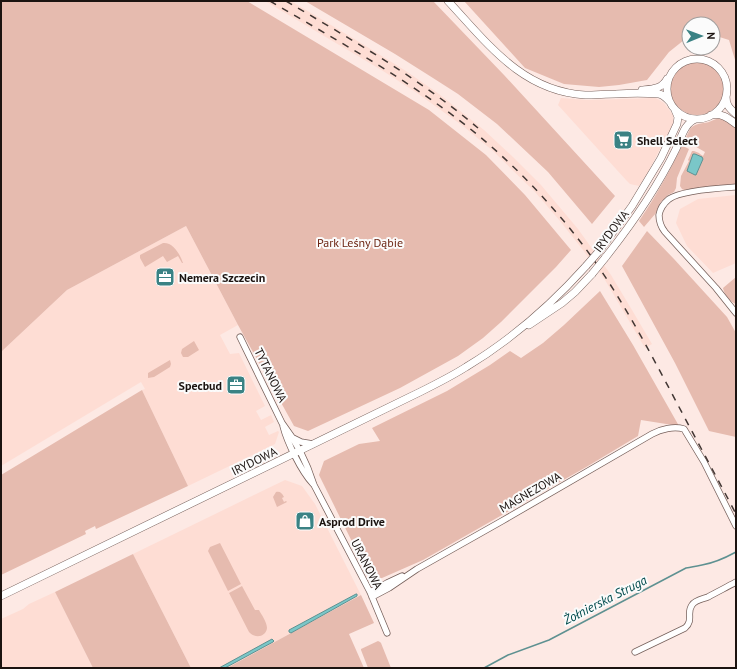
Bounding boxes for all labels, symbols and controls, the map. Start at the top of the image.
north arrow [681,16,721,56]
text: N [704,32,718,40]
supermarket icon: Shell Select [612,129,634,151]
place label: Shell Select [637,133,698,148]
street label: IRYDOWA [590,207,632,255]
park label: Park Leśny Dąbie [317,235,403,250]
office icon: Nemera Szczecin [154,266,176,288]
place label: Nemera Szczecin [179,270,265,285]
street label: TYTANOWA [251,345,291,405]
office icon: Specbud [225,374,247,396]
place label: Specbud [179,378,222,393]
street label: IRYDOWA [229,444,279,478]
street label: MAGNEZOWA [496,468,564,516]
shop icon: Asprod Drive [294,510,316,532]
place label: Asprod Drive [319,514,385,529]
street label: URANOWA [348,536,386,592]
water label: Żołnierska Struga [559,571,650,629]

